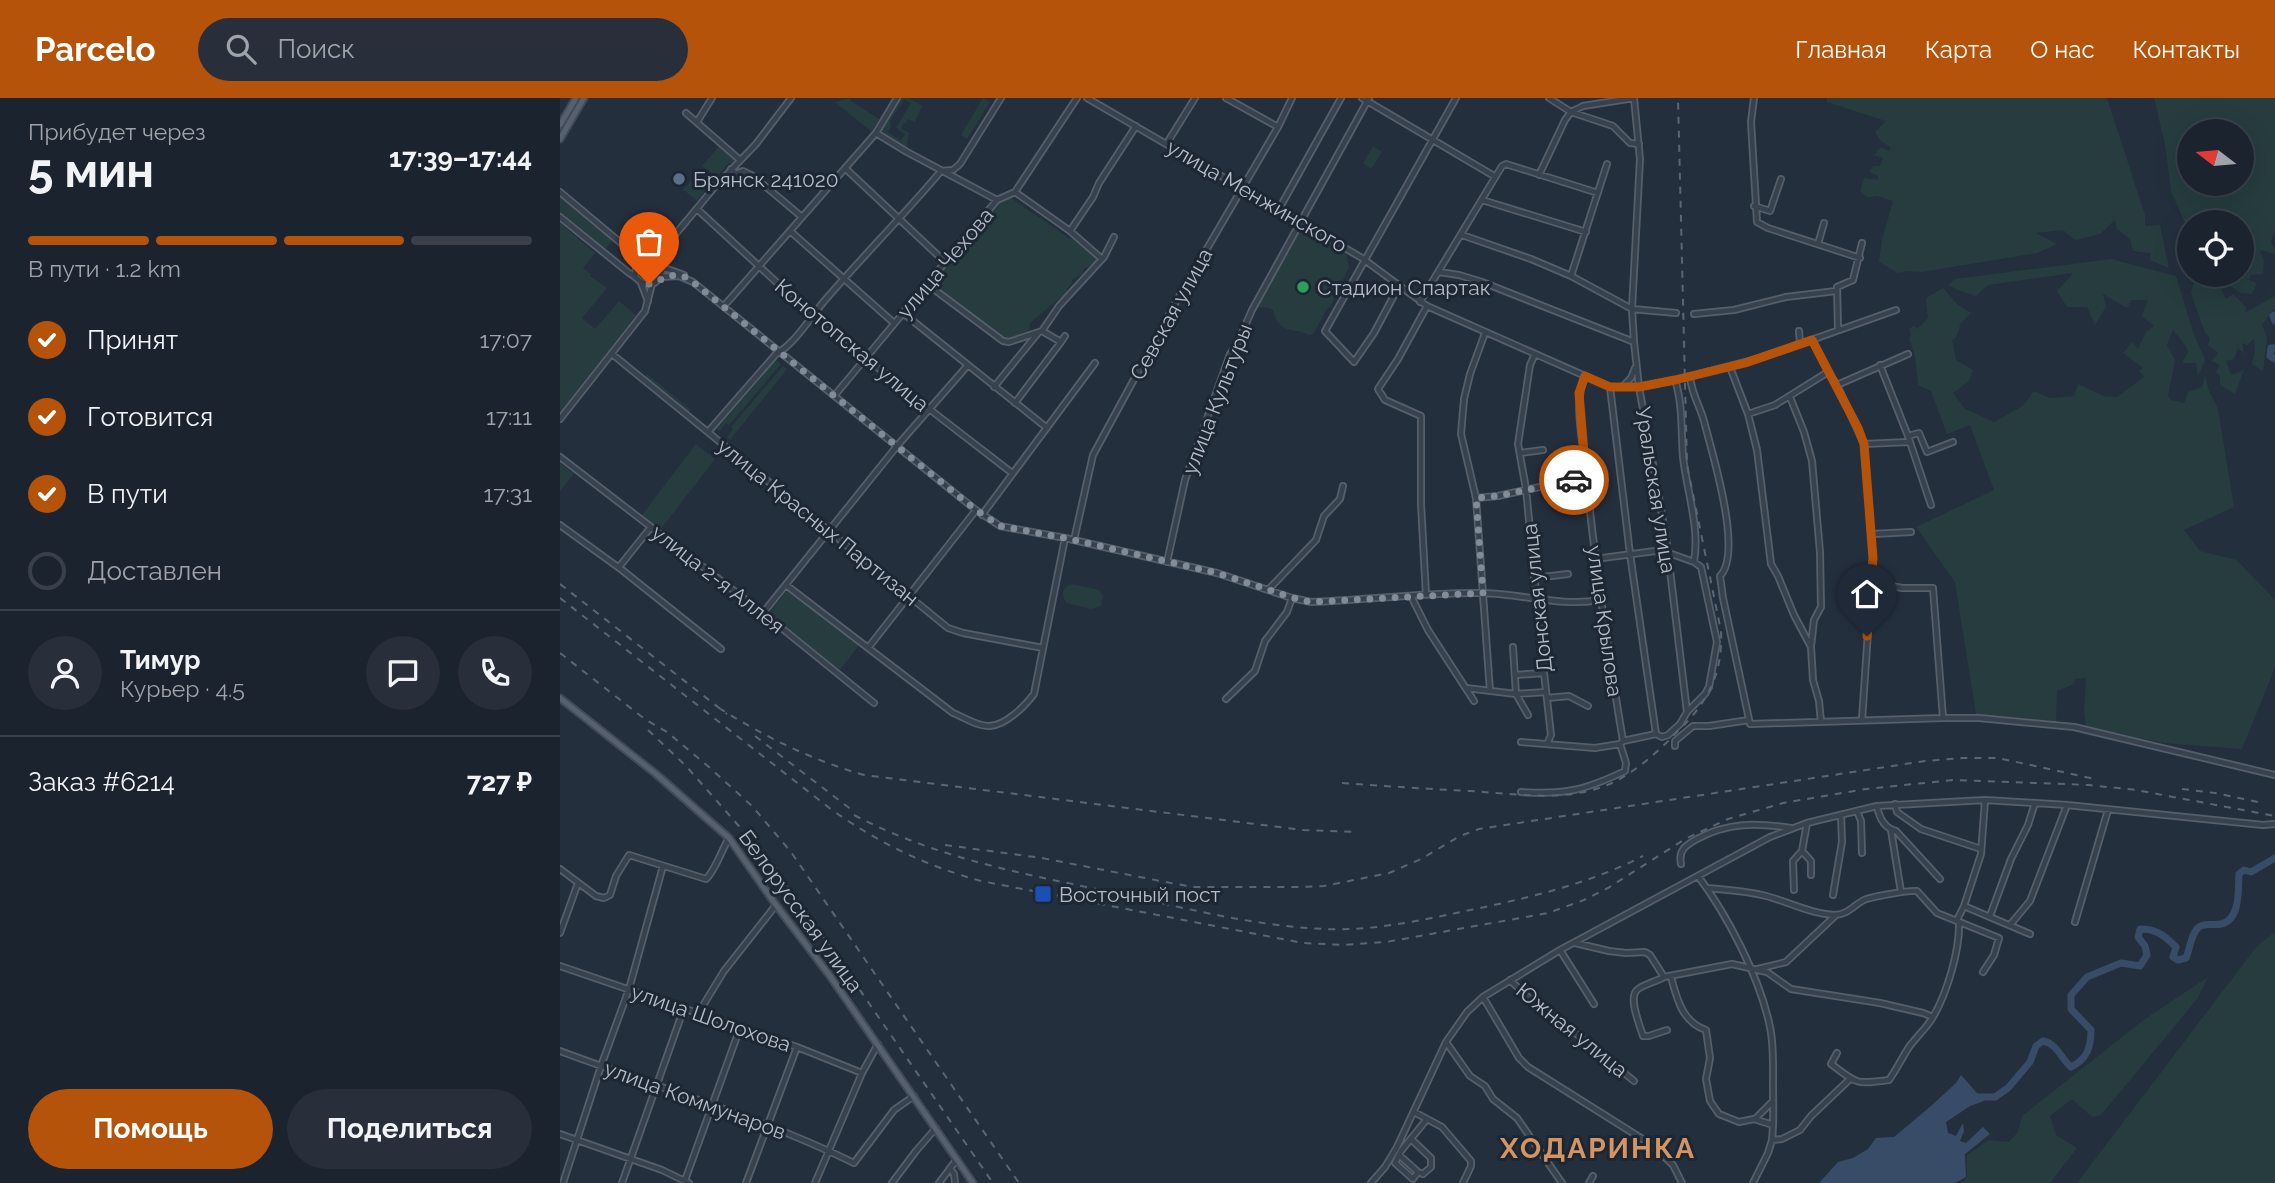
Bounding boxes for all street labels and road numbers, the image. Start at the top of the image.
street label: улица Менжинского [1162,134,1352,258]
street label: улица Чехова [892,203,998,323]
street label: Севская улица [1124,244,1218,384]
street label: Конотопская улица [770,273,934,417]
street label: улица Культуры [1177,320,1257,478]
street label: Уральская улица [1630,405,1682,575]
street label: улица Красных Партизан [712,433,924,611]
street label: улица 2-я Аллея [647,519,789,639]
street label: Донская улица [1517,522,1557,674]
street label: улица Крылова [1582,544,1628,698]
street label: Белорусская улица [734,825,868,997]
street label: Южная улица [1511,978,1633,1082]
street label: улица Шолохова [628,979,794,1057]
street label: улица Коммунаров [601,1056,789,1144]

